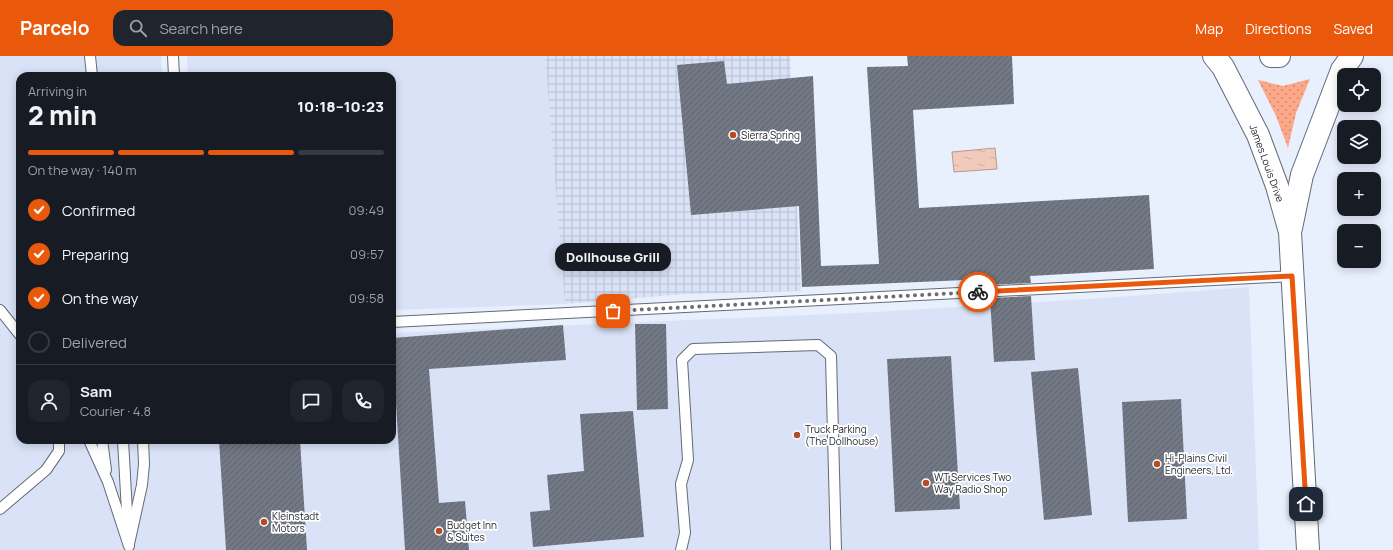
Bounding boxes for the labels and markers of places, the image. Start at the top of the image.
place label: Sierra Spring [741,128,800,142]
marker: Sierra Spring [728,130,738,140]
callout: Dollhouse Grill [555,243,671,271]
pin [596,294,630,328]
place label: Truck Parking (The Dollhouse) [805,422,879,448]
marker: Truck Parking (The Dollhouse) [792,430,802,440]
place label: Hi-Plains Civil Engineers, Ltd. [1165,451,1233,477]
marker: Hi-Plains Civil Engineers, Ltd. [1152,459,1162,469]
place label: WT Services Two Way Radio Shop [934,470,1011,496]
marker: WT Services Two Way Radio Shop [921,478,931,488]
pin [1289,487,1323,521]
place label: Kleinstadt Motors [272,509,319,535]
marker: Kleinstadt Motors [259,517,269,527]
place label: Budget Inn & Suites [447,518,497,544]
marker: Budget Inn & Suites [434,526,444,536]

